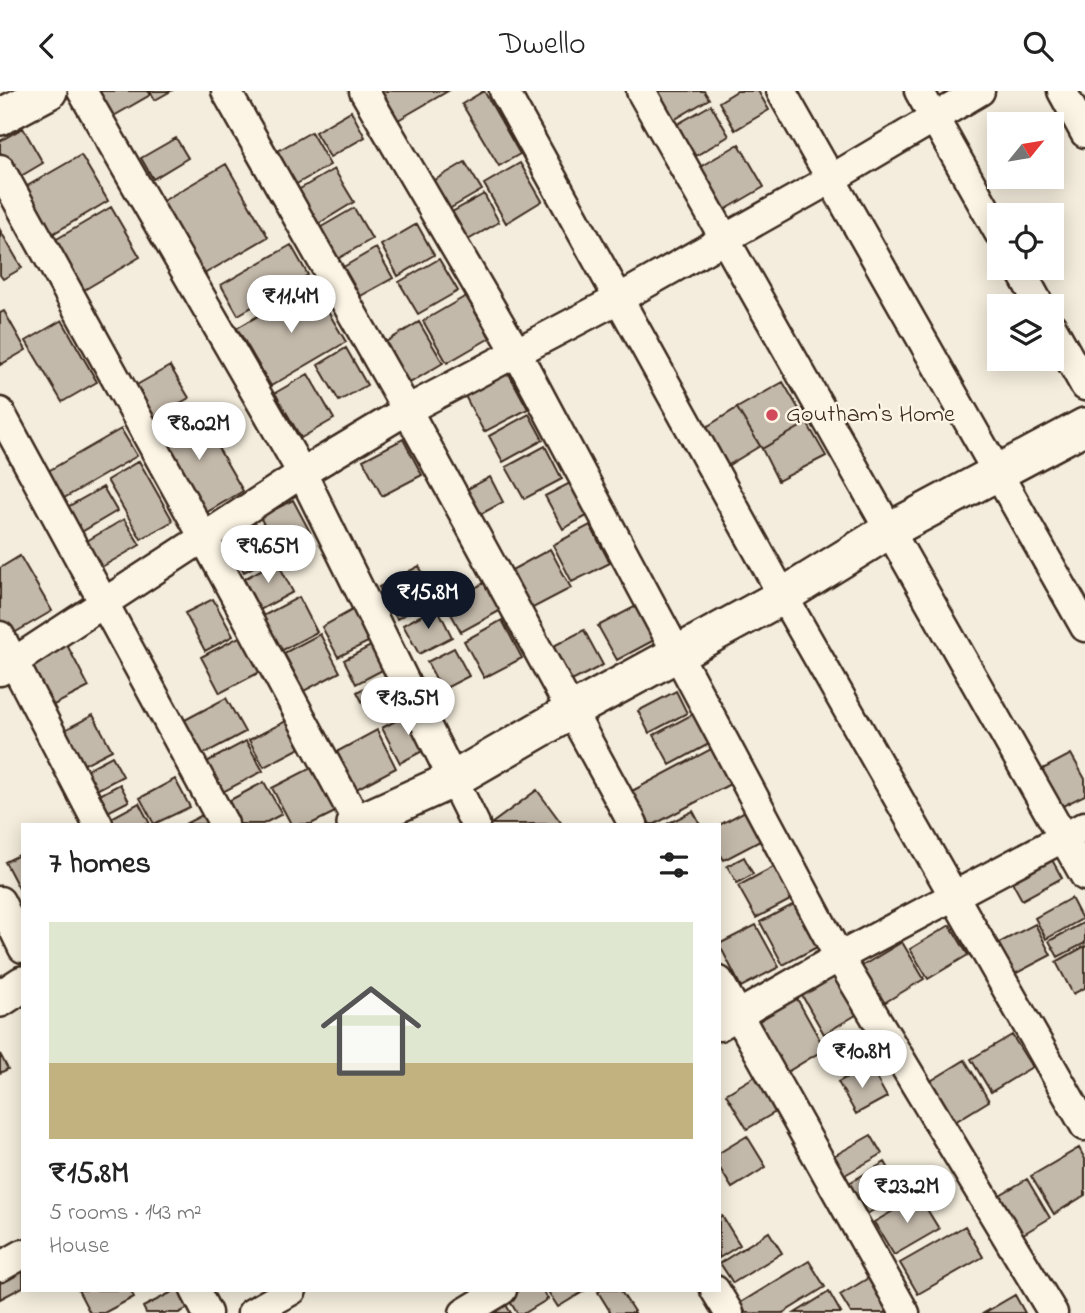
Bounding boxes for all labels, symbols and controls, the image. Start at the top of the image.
text: Dwello [499,22,586,69]
icon: back [28,27,66,65]
icon: search [1019,27,1057,65]
north arrow [987,112,1064,189]
map controls [987,112,1064,371]
button: locate [987,203,1064,280]
pin: ₹11.4M [234,275,348,335]
text: ₹11.4M [263,281,319,314]
button: layers [987,294,1064,371]
place label: Goutham's Home [786,398,955,433]
pin: ₹8.02M [142,403,256,462]
marker: Goutham's Home [764,407,780,423]
text: ₹8.02M [168,408,230,441]
pin: ₹9.65M [211,525,325,585]
text: ₹9.65M [237,531,299,564]
pin: ₹15.8M [371,571,485,631]
text: ₹15.8M [397,577,459,610]
pin: ₹13.5M [351,677,465,737]
text: ₹13.5M [377,683,439,716]
text: 7 homes [49,843,151,887]
icon: filters [655,846,693,884]
icon: home [308,968,434,1094]
pin: ₹10.8M [805,1031,919,1090]
text: ₹10.8M [833,1036,891,1069]
text: ₹15.8M [49,1153,129,1197]
pin: ₹23.2M [850,1165,964,1225]
text: ₹23.2M [875,1171,939,1204]
text: 5 rooms · 143 m² [49,1197,202,1230]
text: House [49,1230,109,1263]

